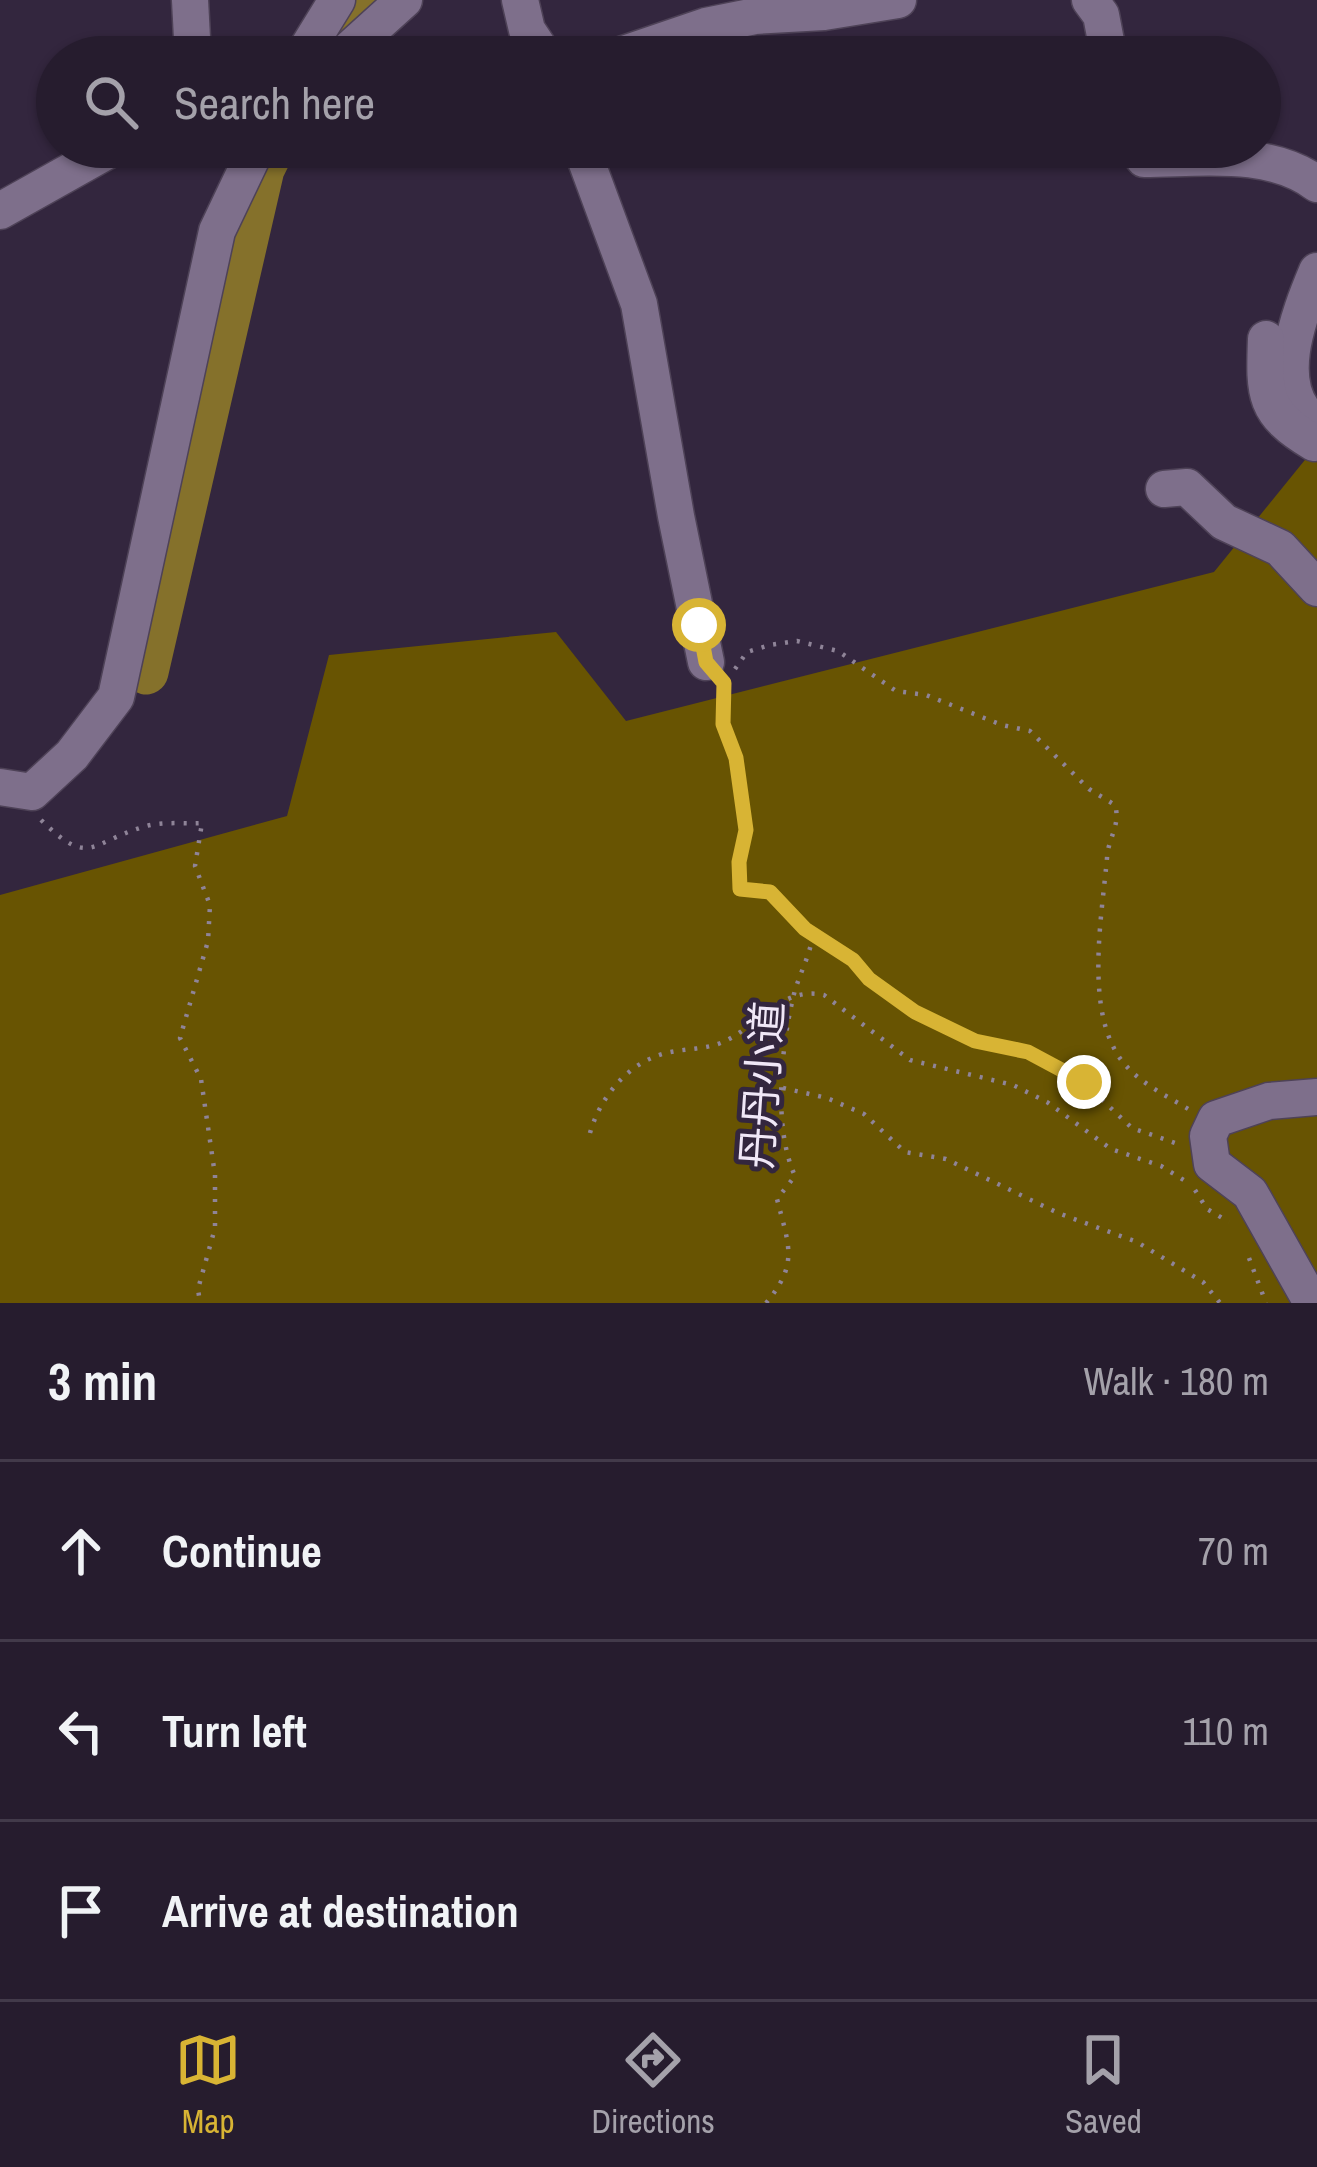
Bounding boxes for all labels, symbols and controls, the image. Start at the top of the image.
search box [36,36,1281,168]
icon: search [78,69,144,135]
text: Search here [174,72,375,133]
route start [672,598,726,652]
street label: 丹丹小道 [728,999,796,1171]
route end [1057,1055,1111,1109]
text: 3 min [48,1347,157,1416]
text: Walk · 180 m [1084,1355,1269,1407]
icon: ahead [48,1518,114,1584]
text: Continue [162,1520,322,1581]
text: 70 m [1198,1525,1269,1577]
icon: left [48,1698,114,1764]
text: Turn left [162,1700,307,1761]
text: 110 m [1182,1705,1269,1757]
icon: arrive [48,1878,114,1944]
text: Arrive at destination [162,1880,519,1941]
tab: Map [175,2027,241,2143]
tab: Directions [591,2027,715,2143]
tab: Saved [1065,2027,1142,2143]

